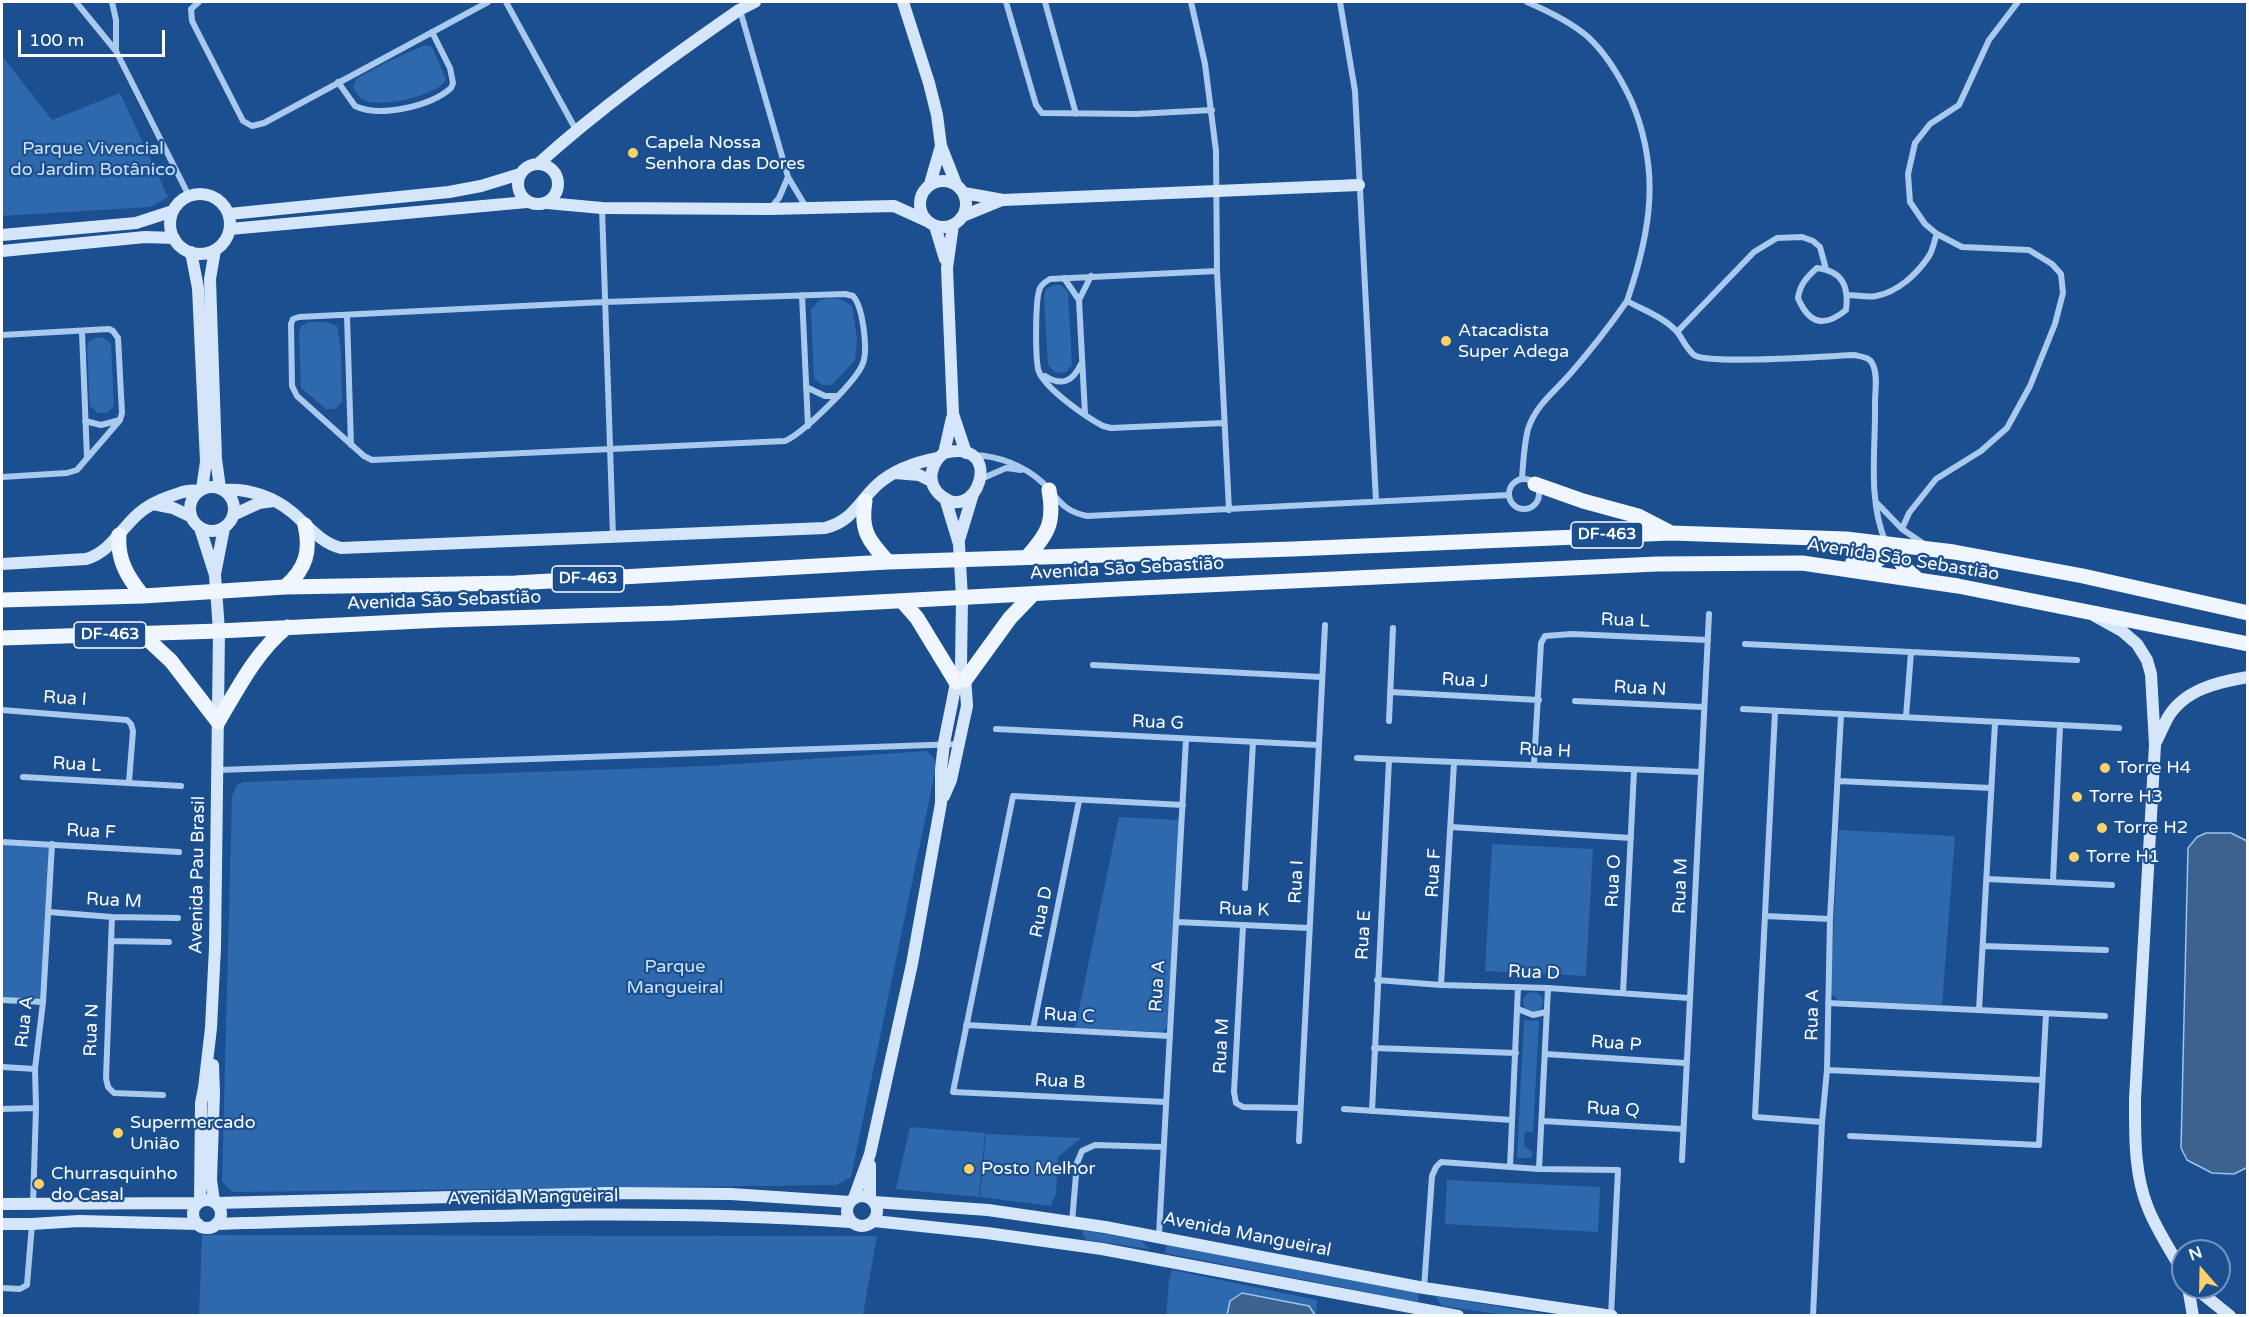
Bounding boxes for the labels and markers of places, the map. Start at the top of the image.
place label: Capela Nossa Senhora das Dores [645,132,805,174]
marker: Capela Nossa Senhora das Dores [626,146,640,160]
place label: Atacadista Super Adega [1458,320,1569,362]
marker: Atacadista Super Adega [1439,334,1453,348]
place label: Torre H4 [2117,757,2191,779]
marker: Torre H4 [2098,761,2112,775]
place label: Torre H3 [2089,786,2163,808]
marker: Torre H3 [2070,790,2084,804]
place label: Torre H2 [2114,817,2188,839]
marker: Torre H2 [2095,821,2109,835]
place label: Torre H1 [2086,846,2160,868]
marker: Torre H1 [2067,850,2081,864]
place label: Supermercado União [130,1112,256,1154]
marker: Supermercado União [111,1126,125,1140]
place label: Posto Melhor [981,1158,1095,1180]
marker: Posto Melhor [962,1162,976,1176]
place label: Churrasquinho do Casal [51,1163,178,1206]
marker: Churrasquinho do Casal [32,1177,46,1191]

